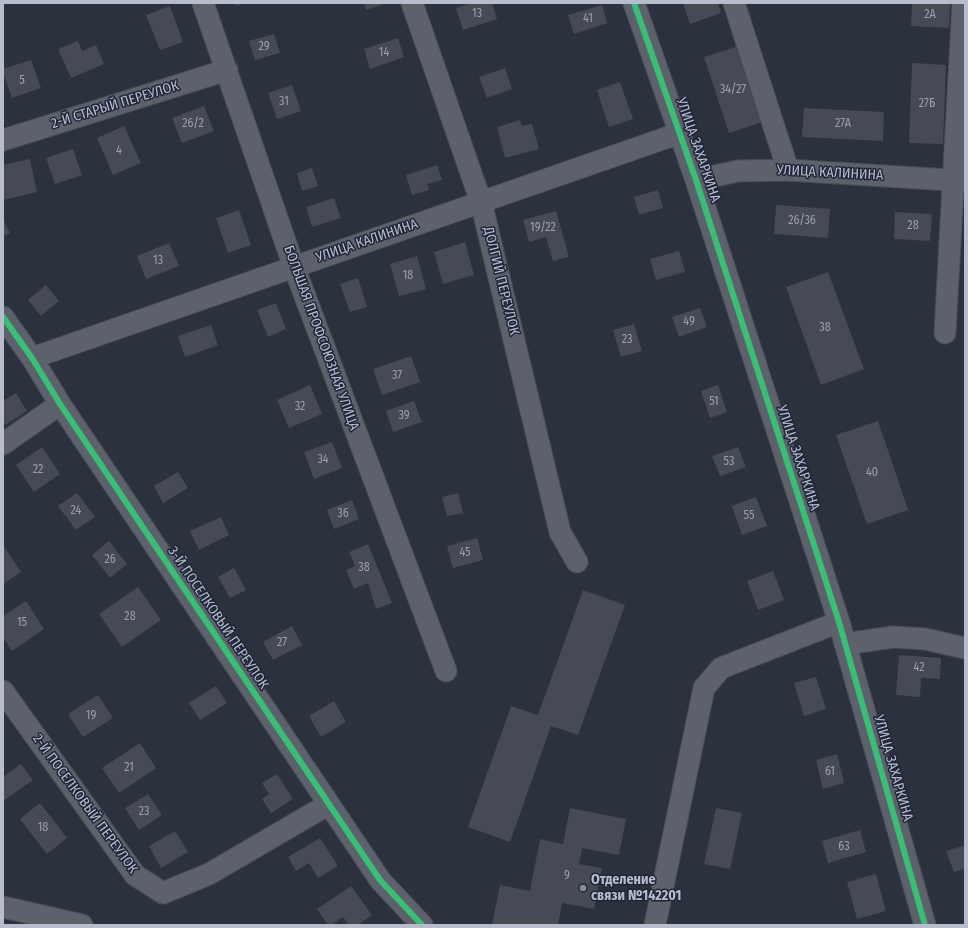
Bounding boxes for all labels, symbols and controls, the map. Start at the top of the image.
house number: 13 [472,7,482,21]
house number: 2А [924,8,936,22]
house number: 41 [583,12,593,26]
house number: 29 [258,40,270,54]
house number: 14 [379,46,389,60]
house number: 5 [19,74,25,88]
street label: 2-Й СТАРЫЙ ПЕРЕУЛОК [49,78,181,132]
house number: 34/27 [720,83,746,97]
house number: 31 [279,95,289,109]
street label: УЛИЦА ЗАХАРКИНА [672,95,724,205]
house number: 27Б [919,97,935,111]
house number: 26/2 [182,117,204,131]
house number: 27А [835,117,851,131]
house number: 4 [116,144,122,158]
street label: УЛИЦА КАЛИНИНА [776,162,884,184]
house number: 26/36 [788,214,816,228]
street label: УЛИЦА КАЛИНИНА [314,216,420,266]
house number: 28 [907,219,919,233]
house number: 19/22 [530,221,556,235]
street label: ДОЛГИЙ ПЕРЕУЛОК [479,225,523,337]
street label: БОЛЬШАЯ ПРОФСОЮЗНАЯ УЛИЦА [280,243,362,433]
house number: 13 [153,254,163,268]
house number: 18 [403,269,413,283]
house number: 49 [683,315,695,329]
house number: 38 [819,321,831,335]
house number: 23 [622,333,632,347]
house number: 37 [392,369,402,383]
house number: 51 [709,395,719,409]
house number: 32 [295,400,305,414]
street label: УЛИЦА ЗАХАРКИНА [773,403,823,513]
house number: 39 [398,409,410,423]
house number: 34 [317,453,329,467]
house number: 53 [724,455,734,469]
house number: 22 [33,463,43,477]
house number: 40 [866,466,878,480]
house number: 24 [71,504,81,518]
house number: 36 [337,507,349,521]
house number: 55 [744,509,754,523]
street label: 3-Й ПОСЕЛКОВЫЙ ПЕРЕУЛОК [164,544,272,692]
house number: 45 [459,546,471,560]
house number: 26 [104,553,116,567]
house number: 38 [358,561,370,575]
house number: 28 [124,610,136,624]
house number: 15 [17,616,27,630]
house number: 27 [277,636,287,650]
house number: 42 [914,661,924,675]
house number: 19 [86,709,96,723]
street label: УЛИЦА ЗАХАРКИНА [870,713,916,823]
street label: 2-Й ПОСЕЛКОВЫЙ ПЕРЕУЛОК [29,731,141,877]
house number: 21 [124,761,134,775]
house number: 61 [825,765,835,779]
house number: 23 [139,805,149,819]
house number: 18 [38,821,48,835]
house number: 63 [838,840,850,854]
house number: 9 [564,869,570,883]
place label: Отделение связи №142201 [591,872,681,904]
marker: Отделение связи №142201 [578,883,588,893]

